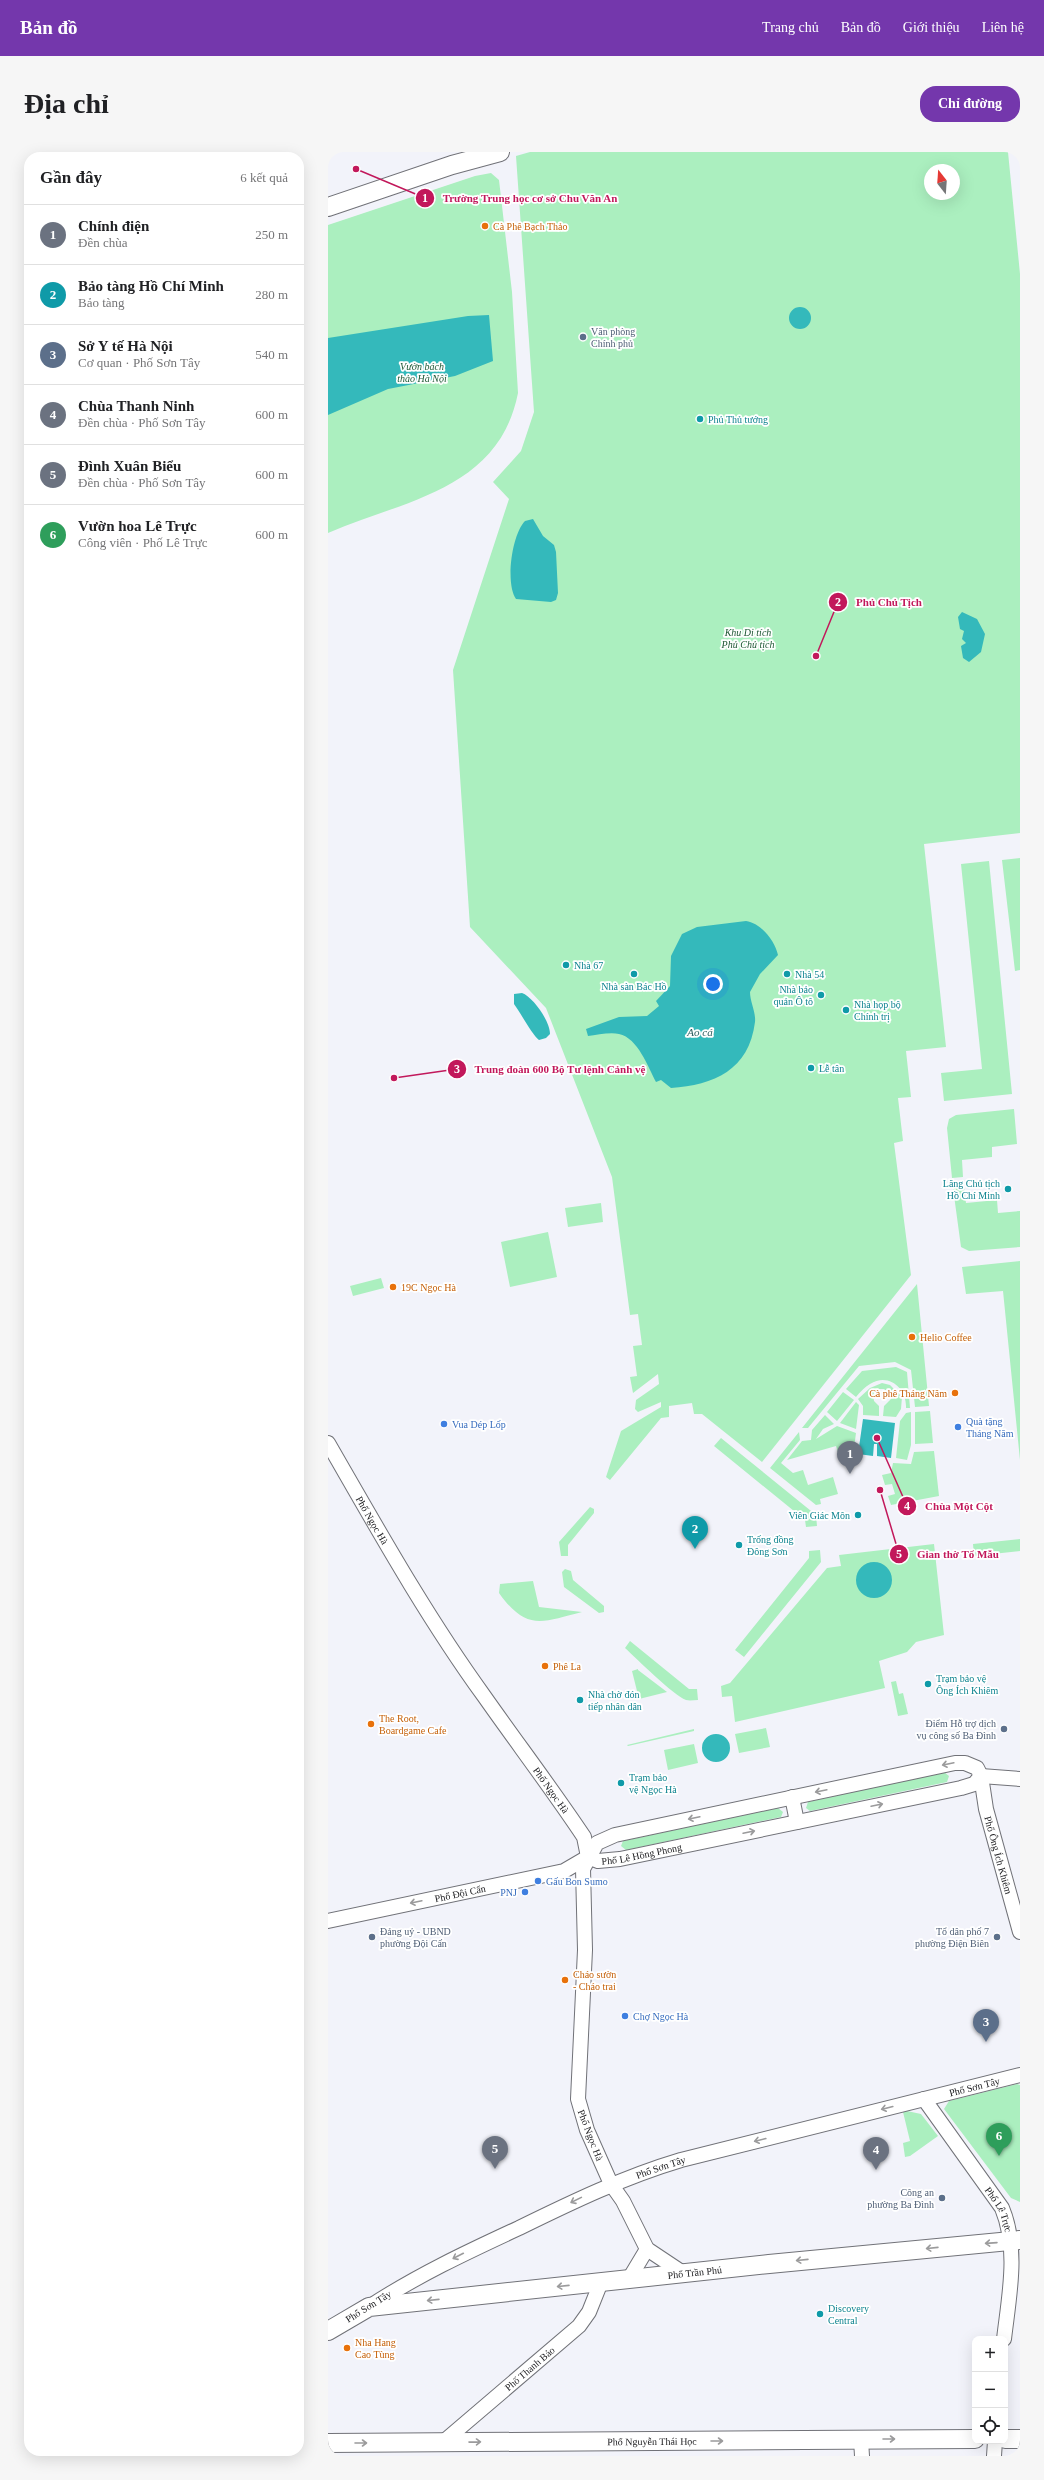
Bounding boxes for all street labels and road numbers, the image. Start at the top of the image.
street label: Phố Ngọc Hà [354,1494,391,1547]
street label: Phố Ngọc Hà [531,1765,571,1816]
street label: Phố Ông Ích Khiêm [982,1815,1014,1895]
street label: Phố Lê Hồng Phong [601,1841,683,1867]
street label: Phố Đội Cấn [434,1883,487,1904]
street label: Phố Sơn Tây [948,2075,1001,2099]
street label: Phố Ngọc Hà [576,2108,606,2163]
street label: Phố Sơn Tây [634,2154,687,2181]
street label: Phố Lê Trực [983,2185,1014,2234]
street label: Phố Trần Phú [667,2264,722,2281]
street label: Phố Sơn Tây [343,2288,393,2325]
street label: Phố Thanh Bảo [503,2344,557,2393]
street label: Phố Nguyễn Thái Học [607,2436,697,2447]

